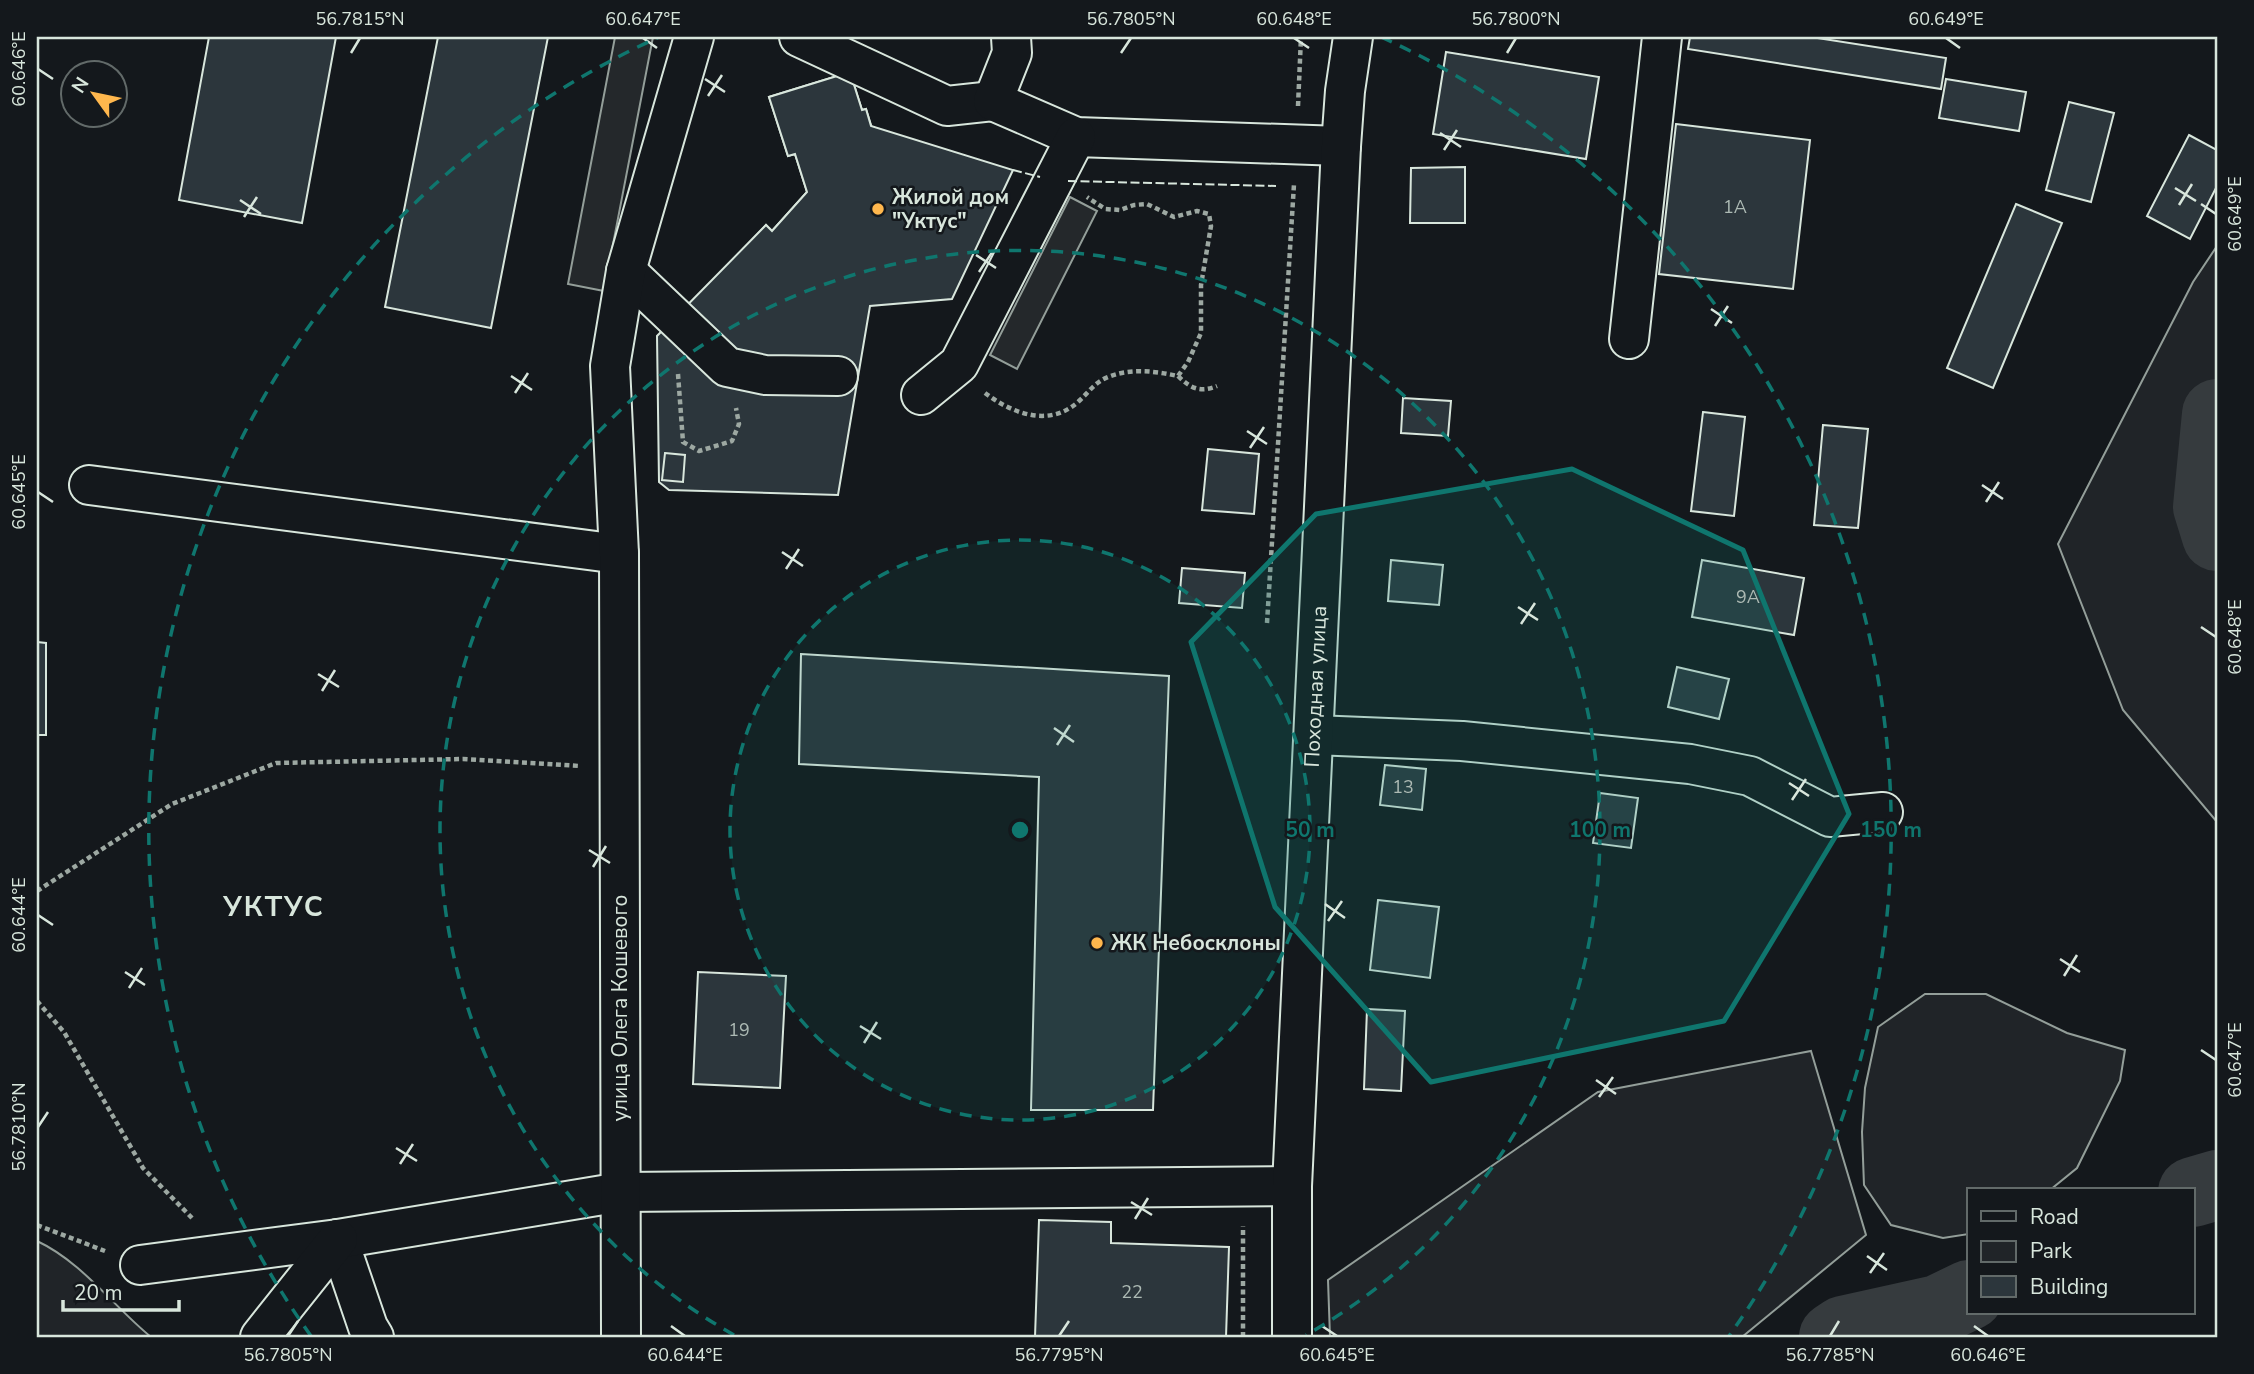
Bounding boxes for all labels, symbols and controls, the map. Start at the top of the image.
text: 56.7815°N [316,7,404,31]
text: 60.647°E [605,7,681,31]
text: 56.7805°N [1087,7,1175,31]
text: 60.648°E [1256,7,1332,31]
text: 56.7800°N [1472,7,1560,31]
text: 60.649°E [1908,7,1984,31]
text: 60.646°E [7,31,31,107]
north arrow [60,60,130,130]
text: N [66,72,95,98]
text: 60.649°E [2223,176,2247,252]
place label: Жилой дом "Уктус" [892,183,1009,235]
house number: 1А [1723,195,1747,219]
marker: Жилой дом "Уктус" [870,201,886,217]
text: 60.645°E [7,454,31,530]
house number: 9А [1736,585,1760,609]
text: 60.648°E [2223,599,2247,675]
street label: Походная улица [1298,605,1333,768]
house number: 13 [1392,775,1414,799]
text: 50 m [1285,816,1335,844]
text: 100 m [1569,816,1631,844]
text: 150 m [1860,816,1922,844]
centre of rings [1008,818,1032,842]
text: 60.644°E [7,877,31,953]
district label: УКТУС [222,888,325,926]
street label: улица Олега Кошевого [606,895,634,1121]
place label: ЖК Небосклоны [1111,929,1281,957]
marker: ЖК Небосклоны [1089,935,1105,951]
house number: 19 [728,1018,750,1042]
text: 60.647°E [2223,1022,2247,1098]
text: 56.7810°N [7,1083,31,1171]
legend [1967,1188,2194,1314]
text: Road [2030,1203,2079,1231]
text: Park [2030,1237,2072,1265]
scale bar [63,1269,178,1313]
text: Building [2030,1273,2108,1301]
text: 20 m [74,1279,123,1307]
house number: 22 [1121,1280,1143,1304]
text: 56.7805°N [244,1343,332,1367]
text: 60.644°E [647,1343,723,1367]
text: 56.7795°N [1015,1343,1103,1367]
text: 60.645°E [1299,1343,1375,1367]
text: 56.7785°N [1786,1343,1874,1367]
text: 60.646°E [1950,1343,2026,1367]

